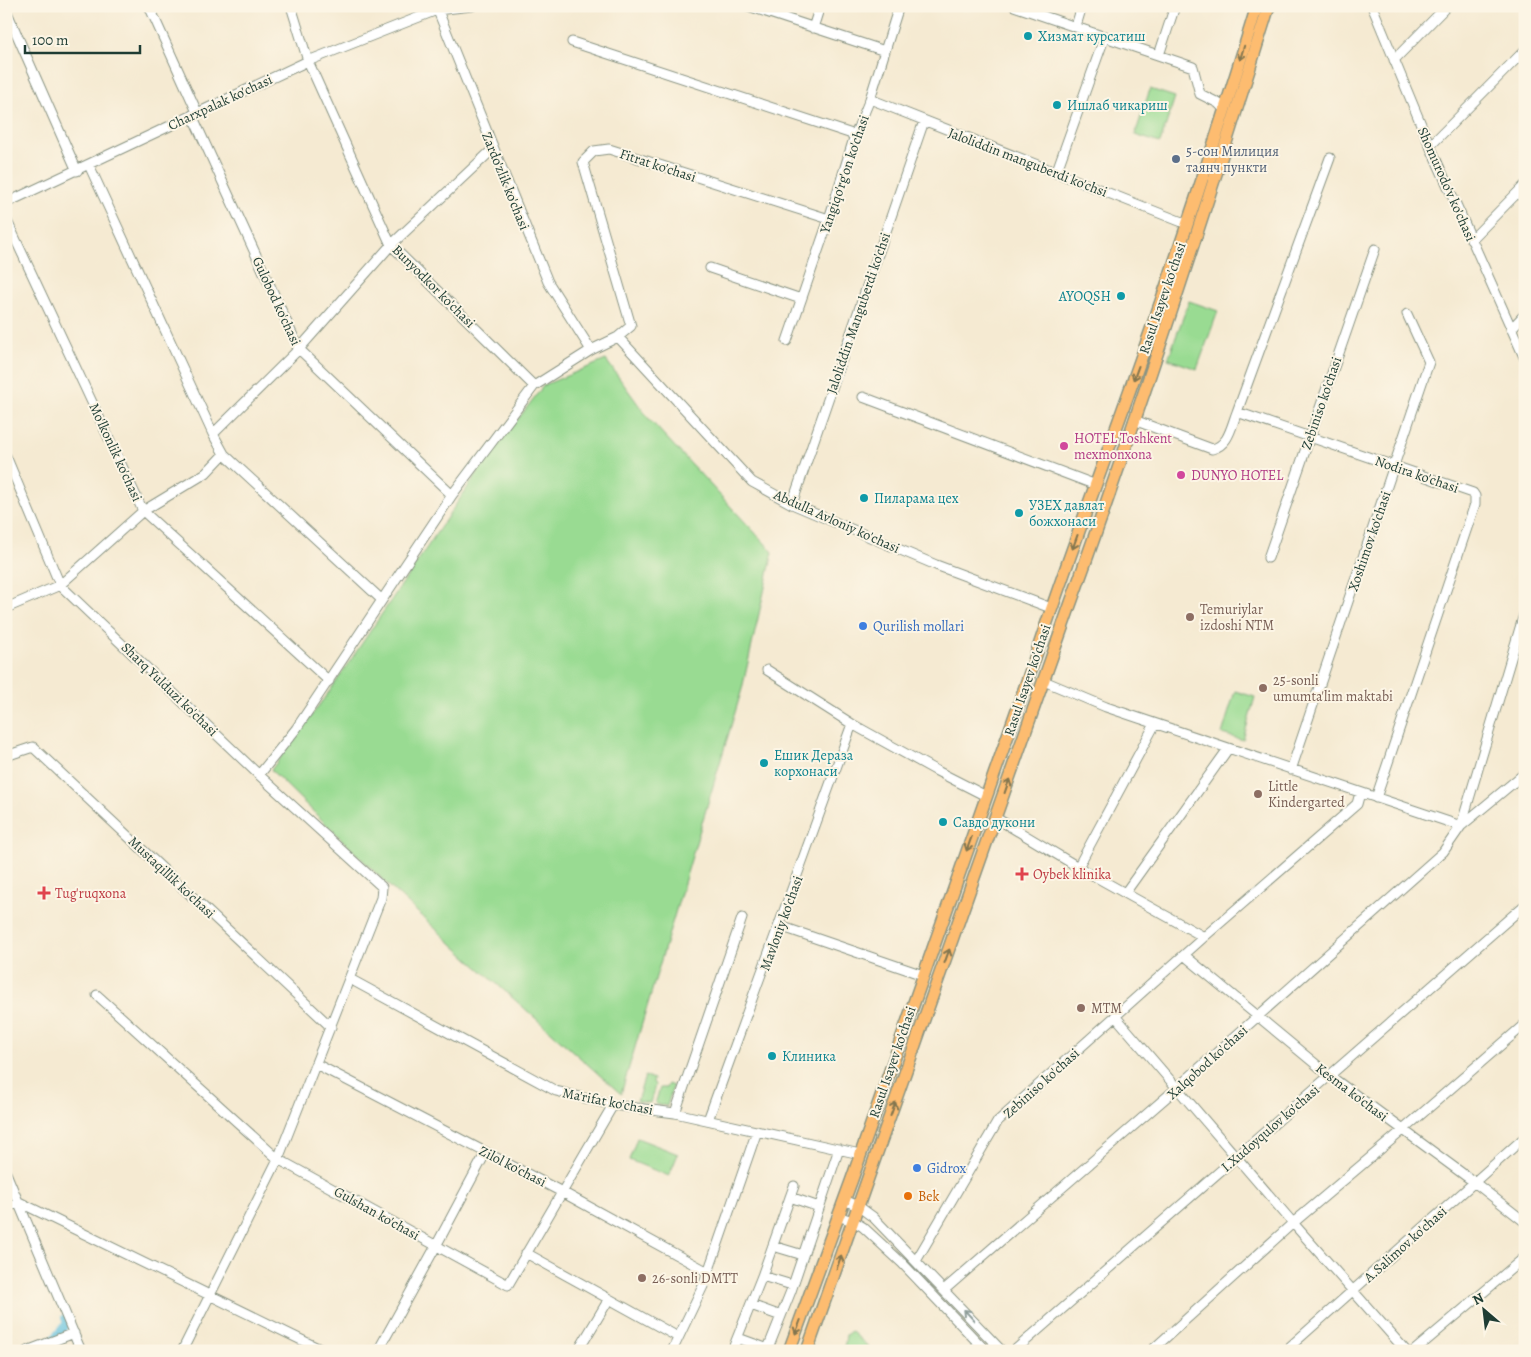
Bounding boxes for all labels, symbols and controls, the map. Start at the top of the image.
scale bar [25,22,140,54]
place label: Хизмат курсатиш [1038,27,1145,46]
text: 100 m [32,30,69,50]
marker: Хизмат курсатиш [1022,30,1034,42]
one-way arrow [1237,45,1247,61]
street label: Charxpalak ko'chasi [165,70,276,135]
place label: Ишлаб чикариш [1067,96,1168,115]
marker: Ишлаб чикариш [1051,99,1063,111]
street label: Yangiqo'rg'on ko'chasi [815,112,874,237]
street label: Jaloliddin manguberdi ko'chsi [945,123,1110,202]
street label: Shomurodo'v ko'chasi [1413,124,1480,244]
street label: Zardo'zlik ko'chasi [477,129,534,233]
place label: 5-сон Милиция таянч пункти [1186,142,1279,177]
street label: Fitrat ko'chasi [617,144,699,187]
marker: 5-сон Милиция таянч пункти [1170,153,1182,165]
street label: Jaloliddin Manguberdi ko'chsi [822,230,895,396]
street label: Rasul Isayev ko'chasi [1134,240,1191,357]
street label: Bunyodkor ko'chasi [388,241,479,332]
street label: Gulobod ko'chasi [248,254,306,349]
place label: AYOQSH [1058,287,1111,306]
marker: AYOQSH [1115,290,1127,302]
street label: Zebiniso ko'chasi [1297,354,1346,452]
one-way arrow [1131,365,1140,380]
street label: Mo'lkonlik ko'chasi [84,400,147,505]
place label: HOTEL Toshkent mexmonxona [1074,429,1172,464]
marker: HOTEL Toshkent mexmonxona [1058,440,1070,452]
street label: Nodira ko'chasi [1372,451,1461,498]
place label: DUNYO HOTEL [1191,466,1284,485]
marker: DUNYO HOTEL [1175,469,1187,481]
street label: Abdulla Avloniy ko'chasi [770,485,903,558]
street label: Xoshimov ko'chasi [1343,488,1396,594]
place label: Пиларама цех [874,489,959,508]
marker: Пиларама цех [858,492,870,504]
place label: УЗЕХ давлат божхонаси [1029,496,1104,531]
marker: УЗЕХ давлат божхонаси [1013,507,1025,519]
one-way arrow [1070,534,1079,550]
place label: Temuriylar izdoshi NTM [1200,600,1274,635]
marker: Temuriylar izdoshi NTM [1184,611,1196,623]
place label: Qurilish mollari [873,617,964,636]
marker: Qurilish mollari [857,620,869,632]
street label: Rasul Isayev ko'chasi [999,622,1056,739]
street label: Sharq Yulduzi ko'chasi [117,638,222,741]
place label: 25-sonli umumta'lim maktabi [1273,671,1393,706]
marker: 25-sonli umumta'lim maktabi [1257,682,1269,694]
place label: Ешик Дераза корхонаси [774,746,854,781]
marker: Ешик Дераза корхонаси [758,757,770,769]
place label: Little Kindergarted [1268,777,1345,812]
one-way arrow [1003,779,1012,794]
marker: Little Kindergarted [1252,788,1264,800]
place label: Савдо дукони [953,813,1035,832]
marker: Савдо дукони [937,816,949,828]
street label: Mustaqillik ko'chasi [124,832,219,923]
one-way arrow [964,836,973,852]
place label: Oybek klinika [1033,865,1112,884]
marker: Oybek klinika [1015,867,1029,881]
street label: Mavloniy ko'chasi [755,873,808,973]
place label: Tug'ruqxona [55,884,127,903]
marker: Tug'ruqxona [37,886,51,900]
one-way arrow [943,949,952,964]
place label: MTM [1091,999,1122,1018]
marker: MTM [1075,1002,1087,1014]
street label: Rasul Isayev ko'chasi [864,1004,921,1121]
street label: Xalqobod ko'chasi [1163,1021,1252,1104]
street label: Zebiniso ko'chasi [999,1044,1084,1123]
place label: Клиника [782,1047,836,1066]
marker: Клиника [766,1050,778,1062]
street label: Kesma ko'chasi [1312,1059,1392,1126]
street label: I.Xudoyqulov ko'chasi [1217,1080,1324,1176]
street label: Ma'rifat ko'chasi [561,1083,655,1120]
one-way arrow [889,1102,898,1117]
street label: Zilol ko'chasi [476,1141,550,1192]
place label: Gidrox [927,1159,966,1178]
marker: Gidrox [911,1162,923,1174]
street label: Gulshan ko'chasi [331,1182,423,1245]
place label: Bek [918,1187,939,1206]
marker: Bek [902,1190,914,1202]
street label: A.Salimov ko'chasi [1359,1202,1451,1287]
one-way arrow [835,1255,844,1271]
place label: 26-sonli DMTT [652,1269,738,1288]
marker: 26-sonli DMTT [636,1272,648,1284]
north arrow [1458,1284,1508,1334]
text: N [1469,1288,1487,1310]
one-way arrow [963,1309,975,1322]
one-way arrow [793,1319,802,1334]

